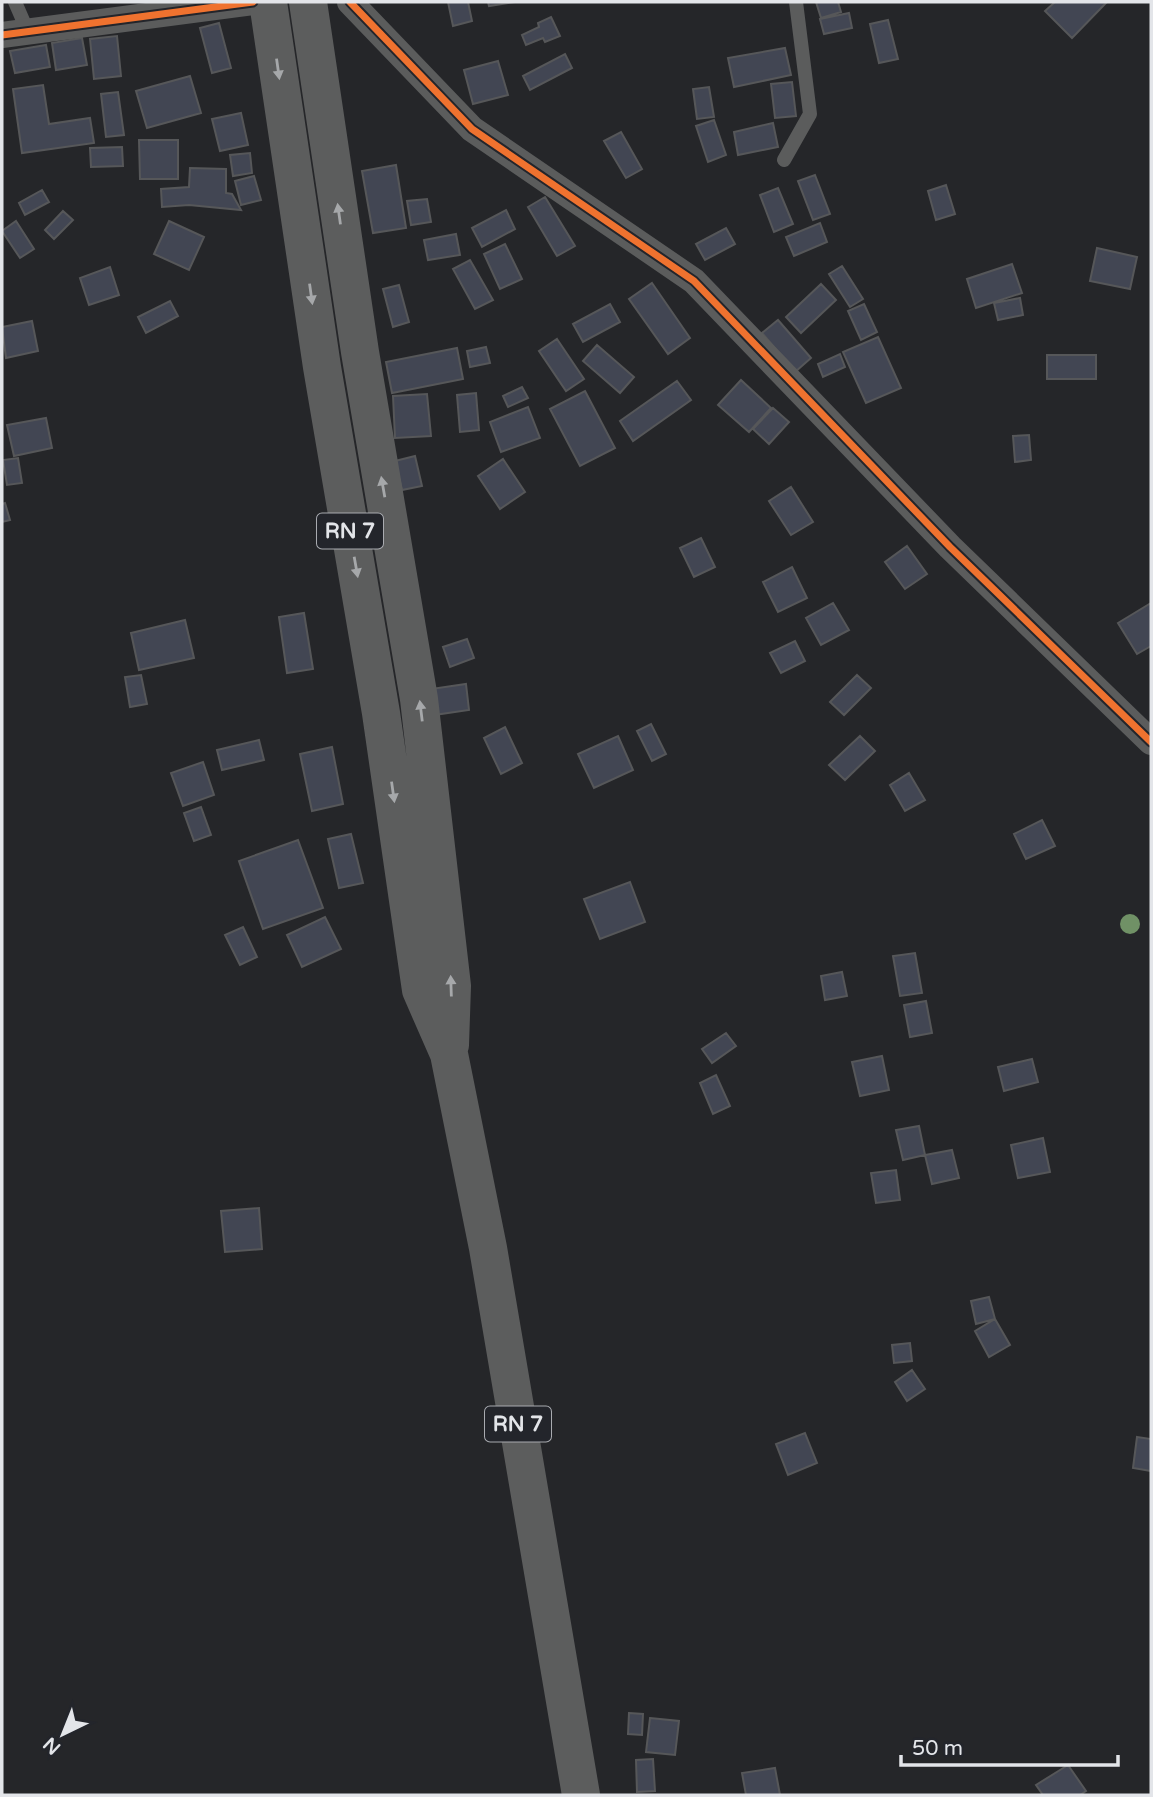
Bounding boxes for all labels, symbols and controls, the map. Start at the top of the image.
one-way arrow [273,58,284,80]
one-way arrow [334,203,345,225]
one-way arrow [306,283,317,305]
one-way arrow [377,476,388,498]
road number: RN 7 [317,514,383,548]
one-way arrow [351,556,362,578]
one-way arrow [415,700,426,722]
one-way arrow [387,781,398,803]
one-way arrow [446,975,457,997]
road number: RN 7 [485,1406,551,1442]
north arrow [28,1699,98,1769]
scale bar [901,1724,1118,1768]
text: N [39,1732,65,1759]
text: 50 m [912,1736,963,1761]

